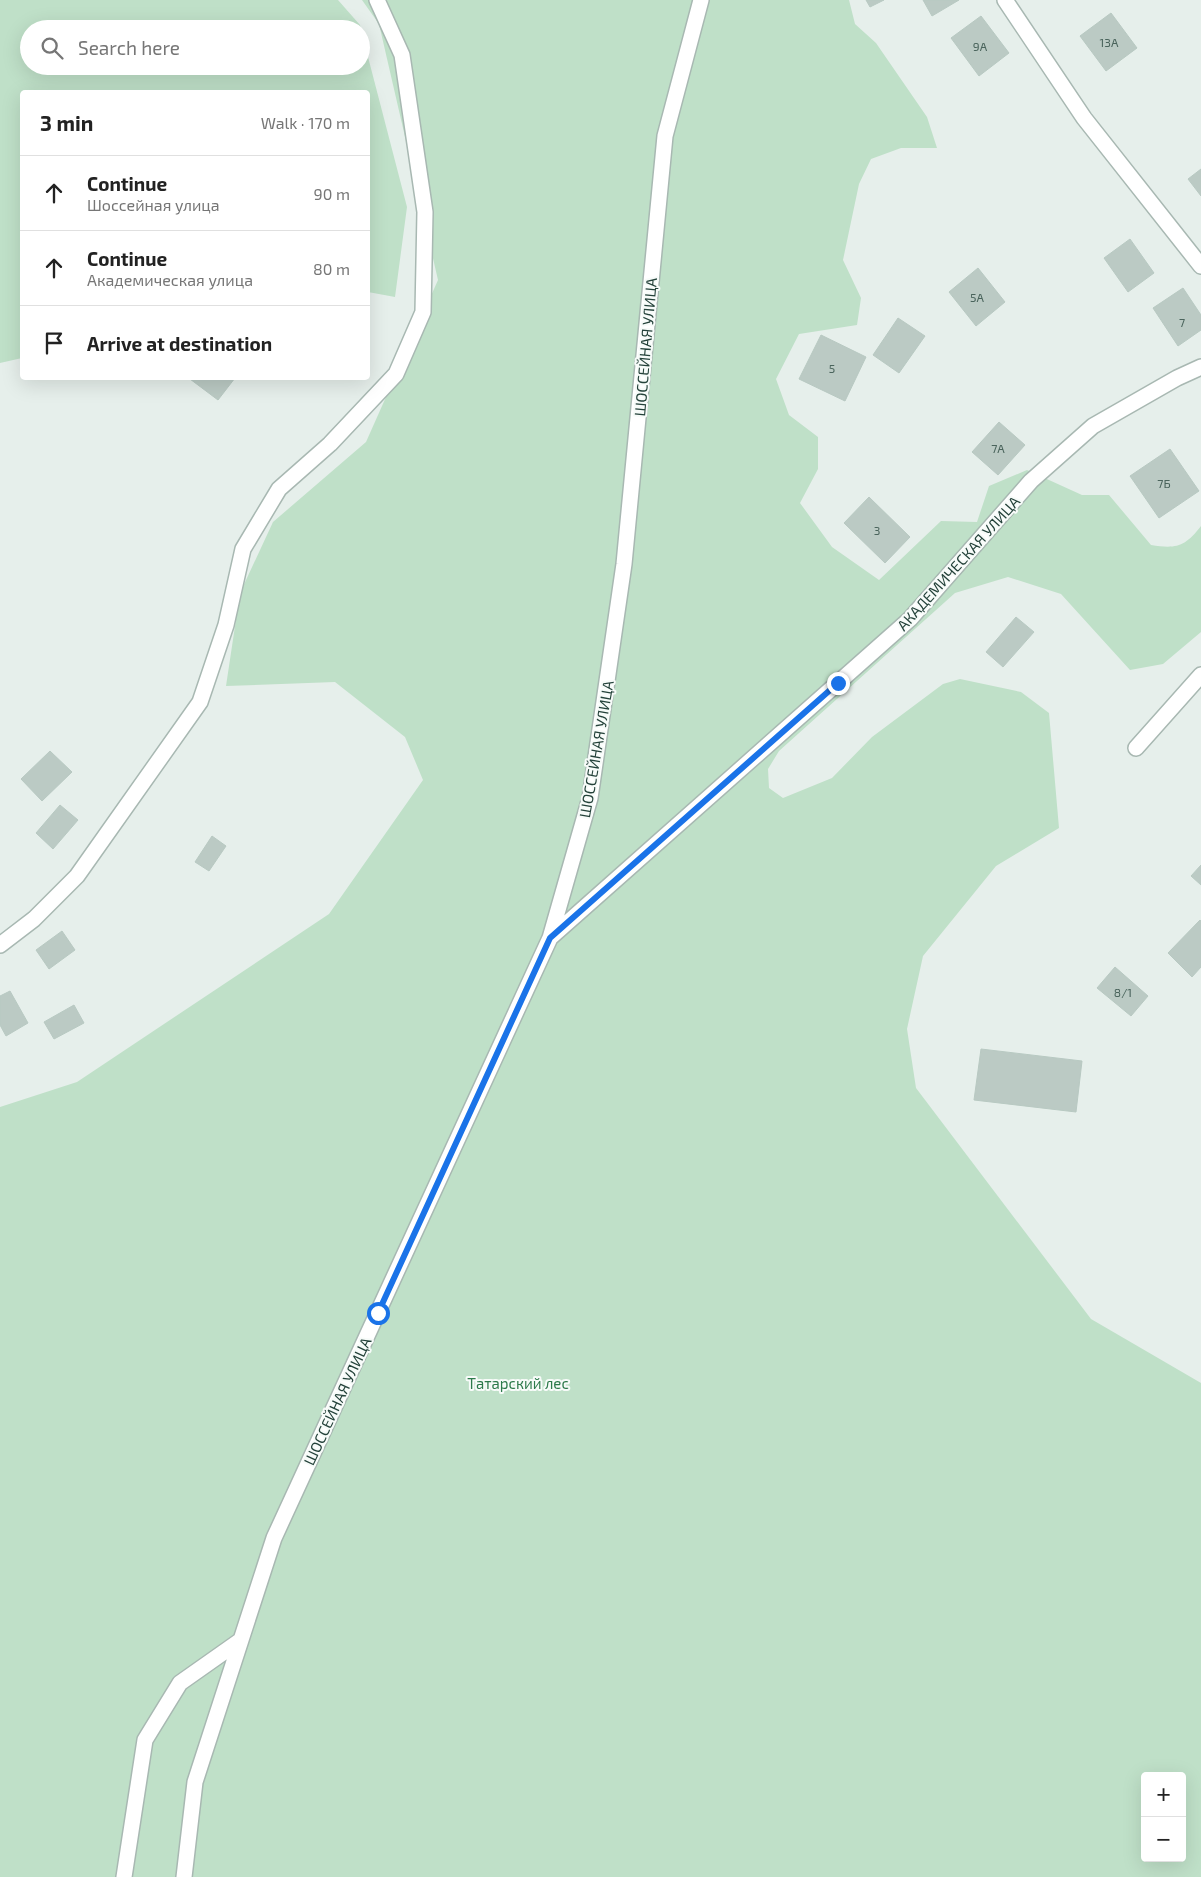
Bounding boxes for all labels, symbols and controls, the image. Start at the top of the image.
search box [20,20,370,75]
icon: search [38,34,66,62]
house number: 13А [1100,35,1119,49]
text: Search here [78,36,180,59]
house number: 9А [973,39,988,53]
text: 3 min [40,110,93,135]
text: Walk · 170 m [261,113,350,132]
text: Continue [87,172,167,195]
icon: ahead [40,179,68,207]
text: 90 m [314,184,350,203]
text: Шоссейная улица [87,195,220,214]
text: Continue [87,247,167,270]
icon: ahead [40,254,68,282]
text: 80 m [313,259,350,278]
text: Академическая улица [87,270,253,289]
street label: ШОССЕЙНАЯ УЛИЦА [630,276,660,417]
house number: 5А [970,290,984,304]
house number: 7 [1179,315,1185,329]
icon: arrive [40,329,68,357]
text: Arrive at destination [87,332,272,355]
house number: 5 [829,361,835,375]
house number: 7А [991,441,1005,455]
house number: 7Б [1157,476,1171,490]
street label: АКАДЕМИЧЕСКАЯ УЛИЦА [893,492,1024,634]
house number: 3 [874,523,880,537]
route end [827,672,850,695]
street label: ШОССЕЙНАЯ УЛИЦА [575,678,617,819]
house number: 8/1 [1114,985,1132,999]
route start [367,1302,390,1325]
street label: ШОССЕЙНАЯ УЛИЦА [299,1334,375,1468]
park label: Татарский лес [467,1374,569,1392]
map controls [1141,1772,1186,1862]
button: + [1141,1772,1186,1817]
button: − [1141,1817,1186,1862]

